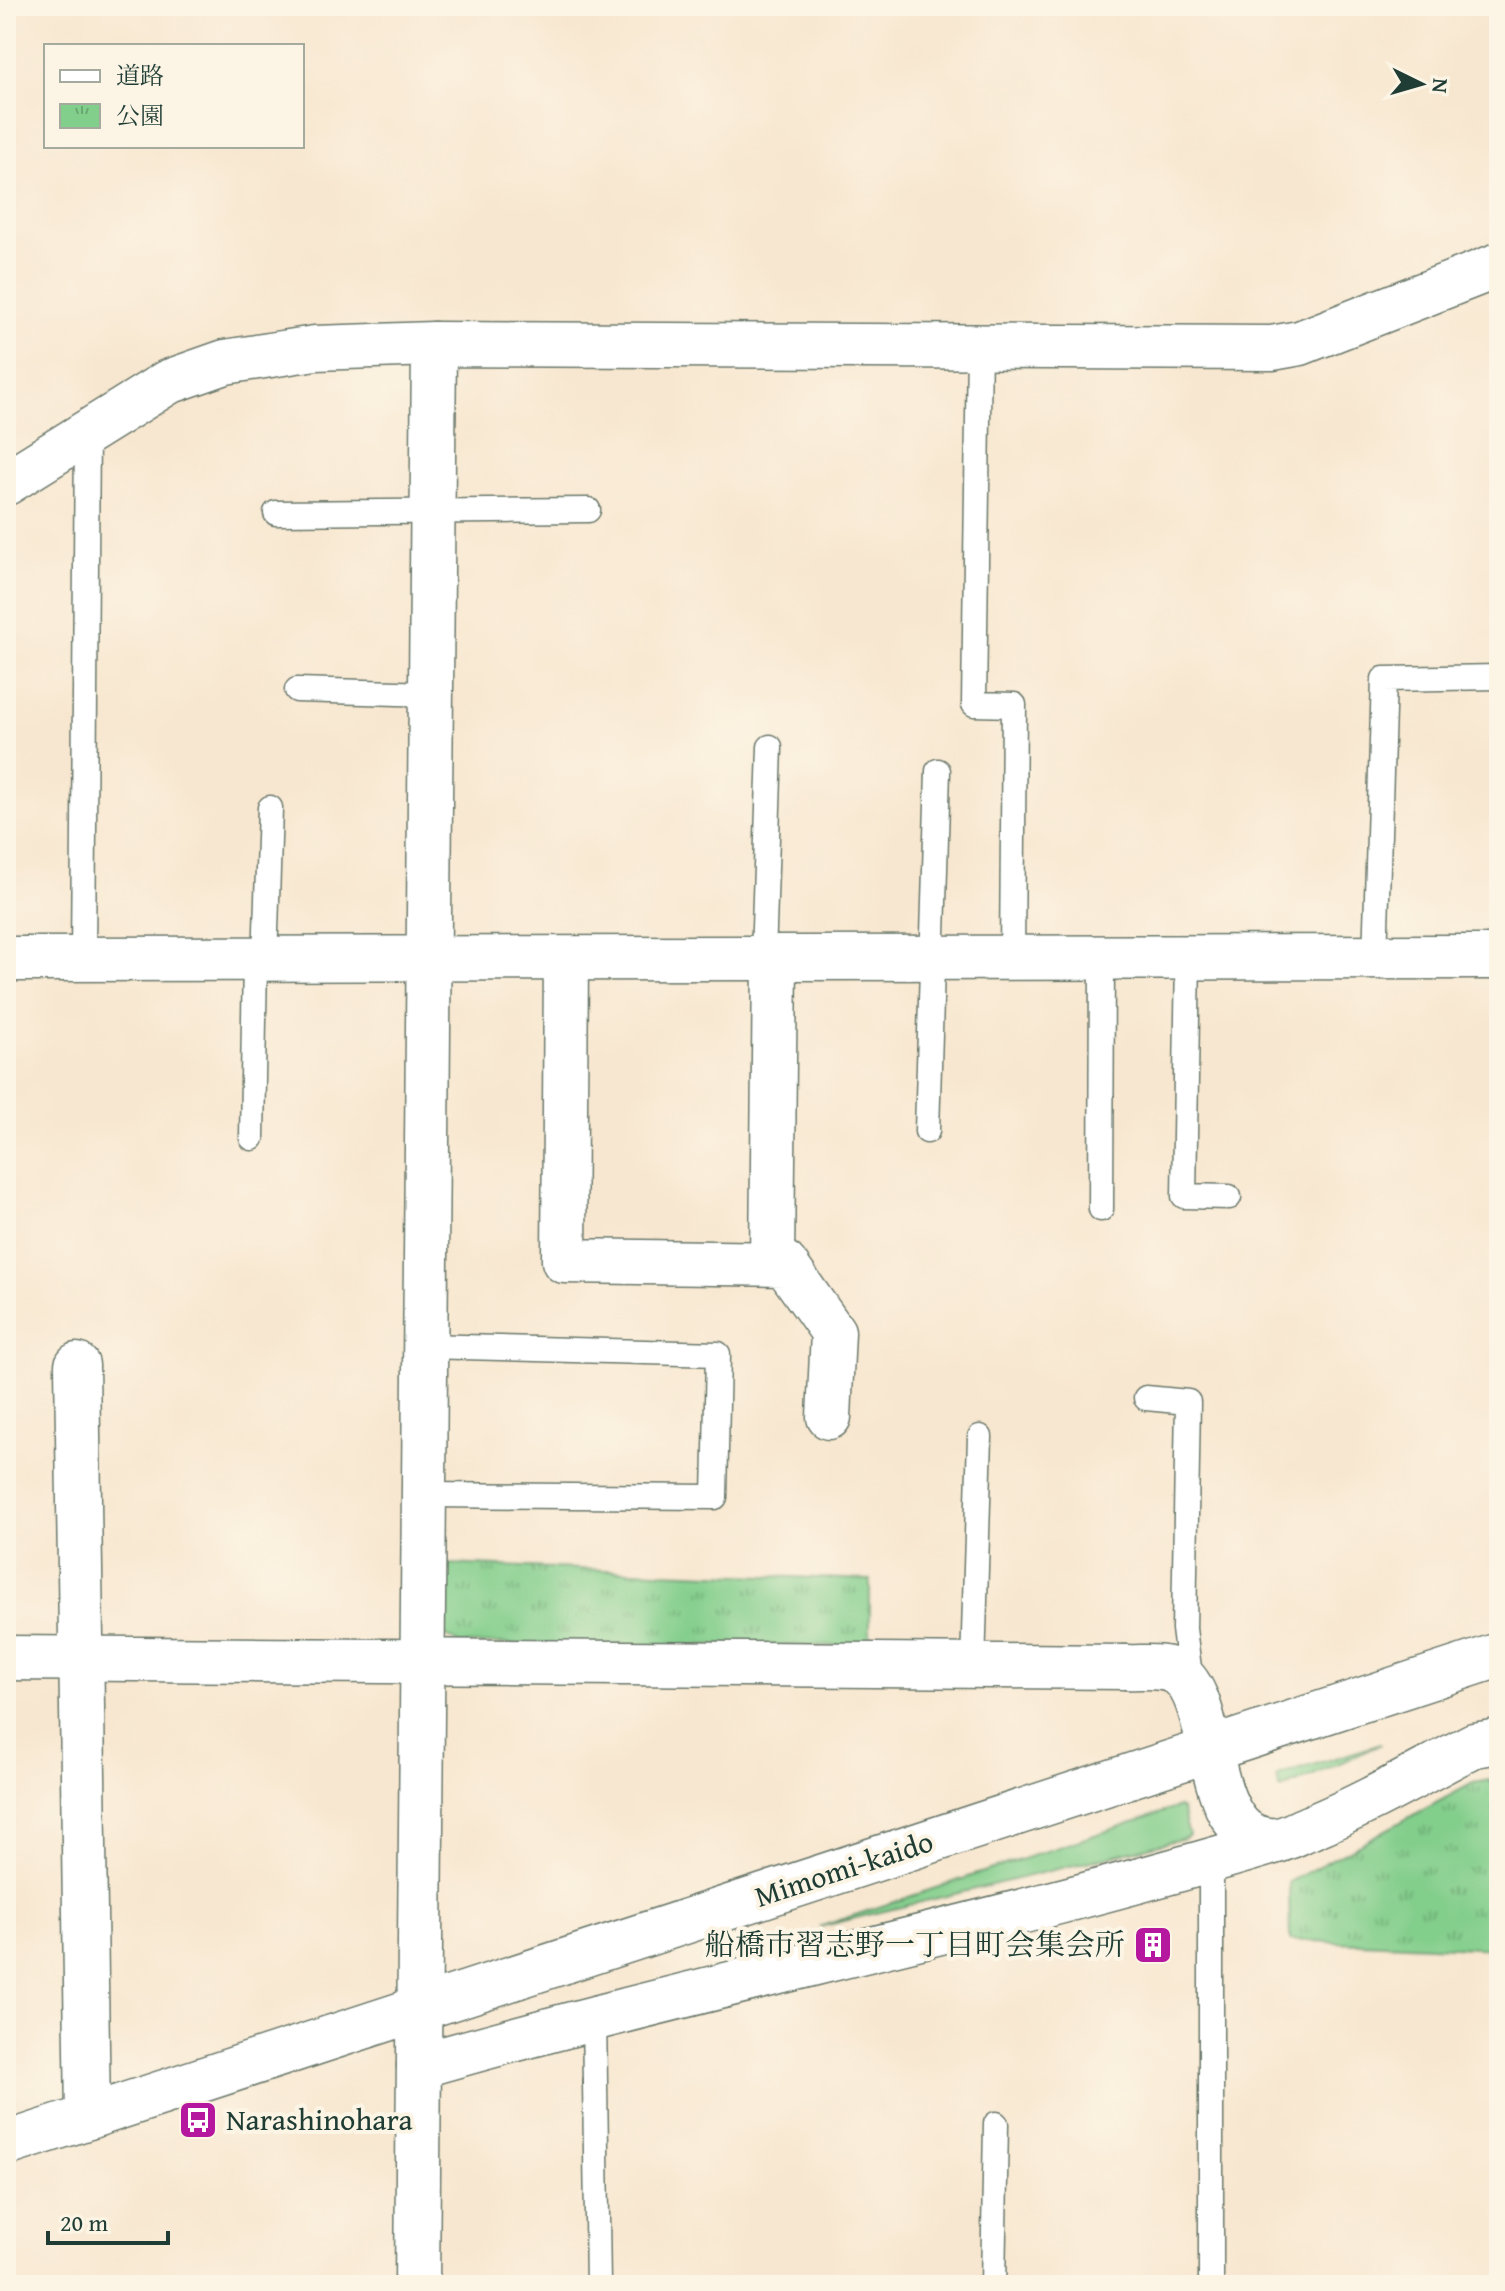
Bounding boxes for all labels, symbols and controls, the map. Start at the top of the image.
legend [44,44,304,148]
north arrow [1381,44,1461,124]
text: 道路 [116,58,164,93]
text: N [1424,77,1458,95]
text: 公園 [116,98,164,133]
street label: Mimomi-kaido [749,1819,939,1918]
place label: 船橋市習志野一丁目町会集会所 [705,1922,1125,1966]
building icon: 船橋市習志野一丁目町会集会所 [1132,1924,1174,1966]
place label: Narashinohara [226,2097,413,2141]
bus stop icon: Narashinohara [177,2099,219,2141]
scale bar [48,2195,168,2245]
text: 20 m [60,2205,108,2240]

